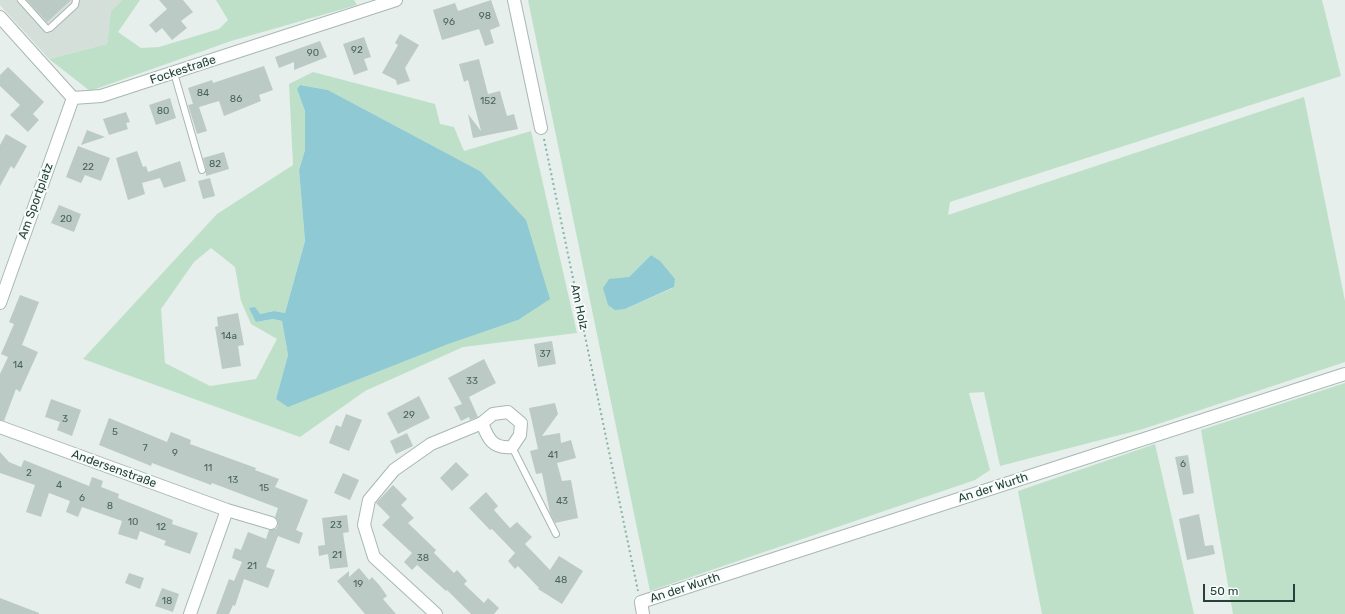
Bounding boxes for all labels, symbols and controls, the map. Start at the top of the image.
house number: 98 [479,10,491,22]
house number: 96 [443,16,455,28]
house number: 92 [351,44,363,56]
house number: 90 [307,47,319,59]
street label: Fockestraße [148,53,218,87]
house number: 84 [197,87,209,99]
house number: 86 [230,93,242,105]
house number: 152 [480,95,496,107]
house number: 80 [157,105,169,117]
house number: 82 [209,158,221,170]
street label: Am Sportplatz [16,161,56,241]
house number: 22 [82,161,94,173]
house number: 20 [60,213,72,225]
street label: Am Holz [567,283,591,331]
house number: 14a [221,330,237,342]
house number: 37 [539,348,551,360]
house number: 14 [13,359,23,371]
house number: 33 [466,375,478,387]
house number: 29 [403,409,415,421]
house number: 3 [62,413,68,425]
house number: 5 [112,426,118,438]
house number: 7 [142,442,148,454]
street label: Andersenstraße [69,447,159,491]
house number: 9 [172,447,178,459]
house number: 41 [548,449,558,461]
house number: 6 [1180,458,1186,470]
house number: 11 [204,462,212,474]
house number: 2 [26,467,32,479]
street label: An der Wurth [956,470,1030,506]
house number: 13 [228,474,238,486]
house number: 4 [56,479,62,491]
house number: 15 [259,482,269,494]
house number: 6 [79,492,85,504]
house number: 43 [556,495,568,507]
house number: 8 [107,500,113,512]
house number: 10 [128,516,138,528]
house number: 23 [330,519,342,531]
house number: 12 [156,521,166,533]
house number: 21 [332,549,342,561]
house number: 38 [417,552,429,564]
house number: 21 [247,560,257,572]
street label: An der Wurth [648,570,722,606]
house number: 48 [555,574,567,586]
scale bar [1205,576,1297,602]
house number: 19 [353,578,363,590]
text: 50 m [1210,584,1238,598]
house number: 18 [162,595,172,607]

